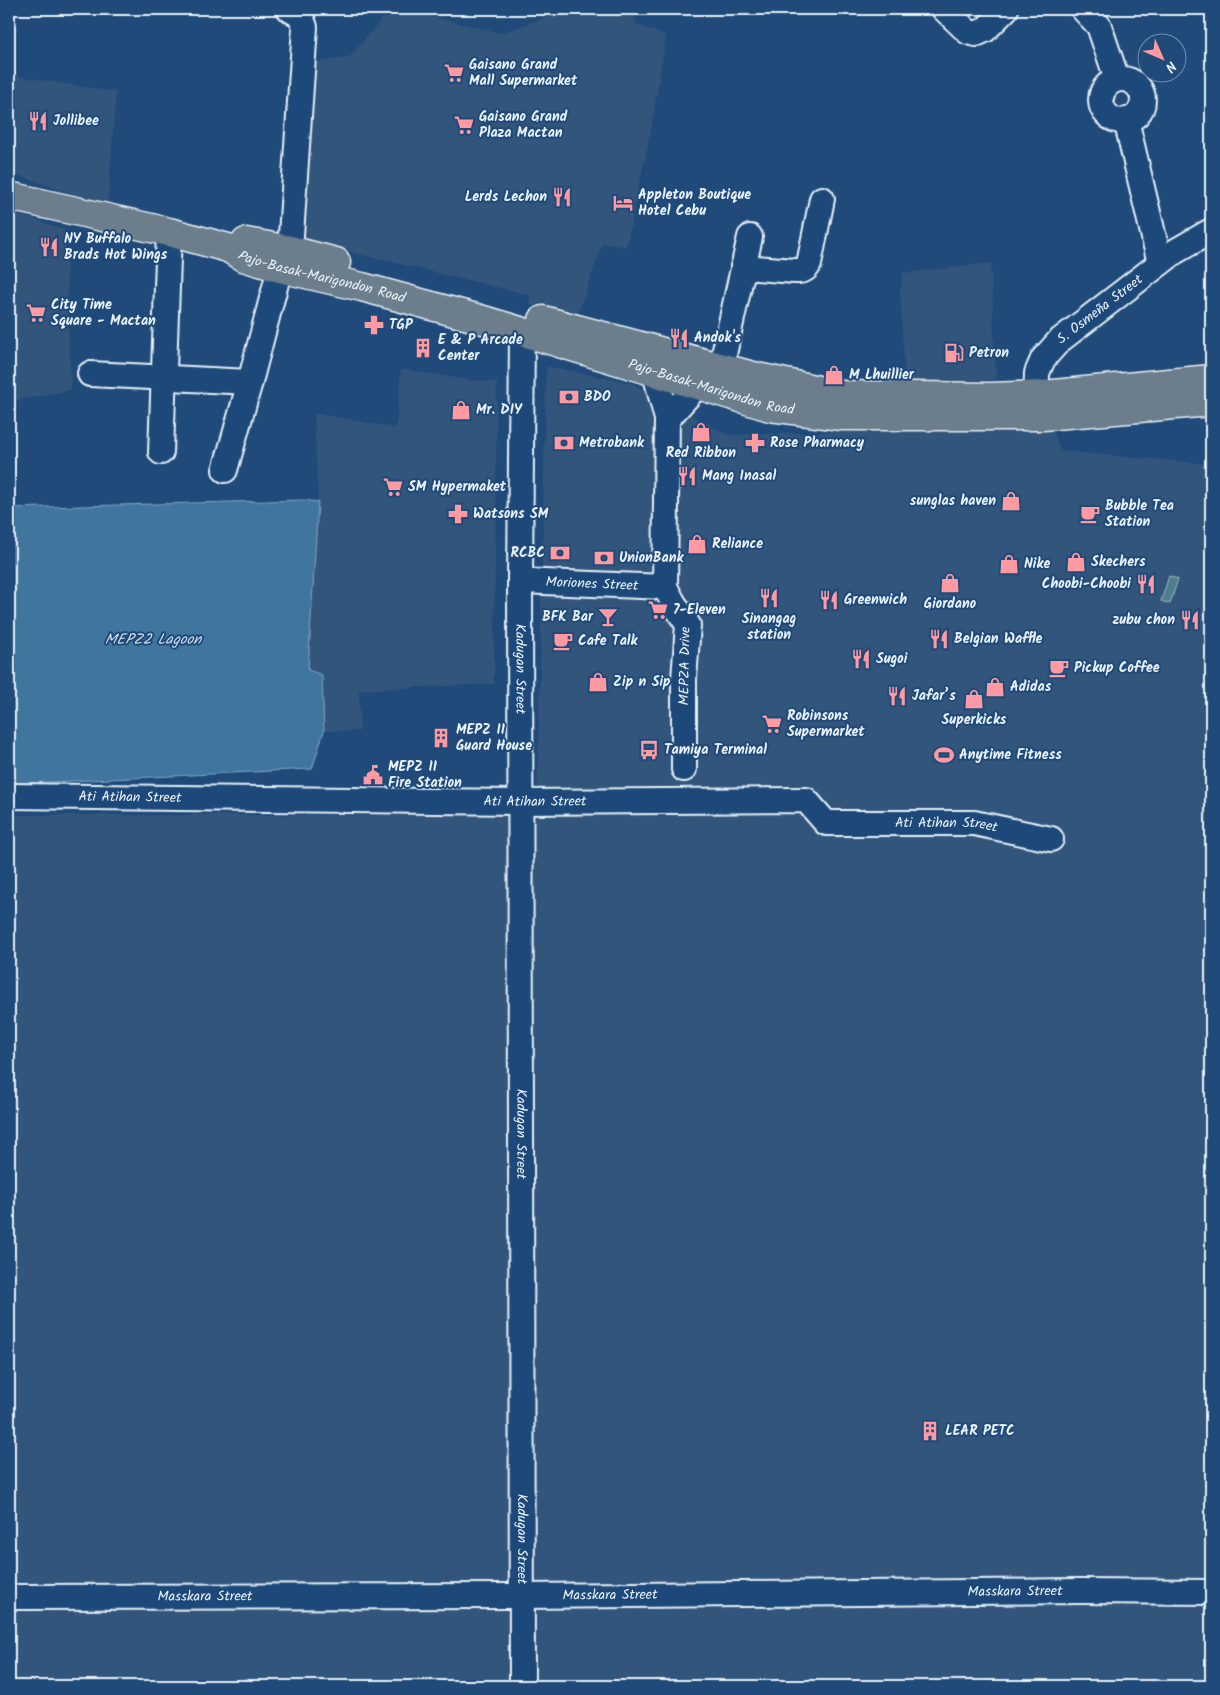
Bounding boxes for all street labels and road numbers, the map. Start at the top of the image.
street label: Pajo-Basak-Marigondon Road [233,245,409,310]
street label: S. Osmeña Street [1052,269,1148,350]
street label: Pajo-Basak-Marigondon Road [625,353,797,421]
street label: Moriones Street [545,571,639,597]
street label: Kadugan Street [509,624,531,715]
street label: MEPZA Drive [673,626,697,706]
street label: Ati Atihan Street [78,786,182,809]
street label: Ati Atihan Street [483,791,587,813]
street label: Ati Atihan Street [895,812,1000,839]
street label: Kadugan Street [510,1089,532,1180]
street label: Kadugan Street [511,1494,533,1585]
street label: Masskara Street [967,1580,1063,1603]
street label: Masskara Street [562,1584,658,1607]
street label: Masskara Street [157,1586,253,1608]

